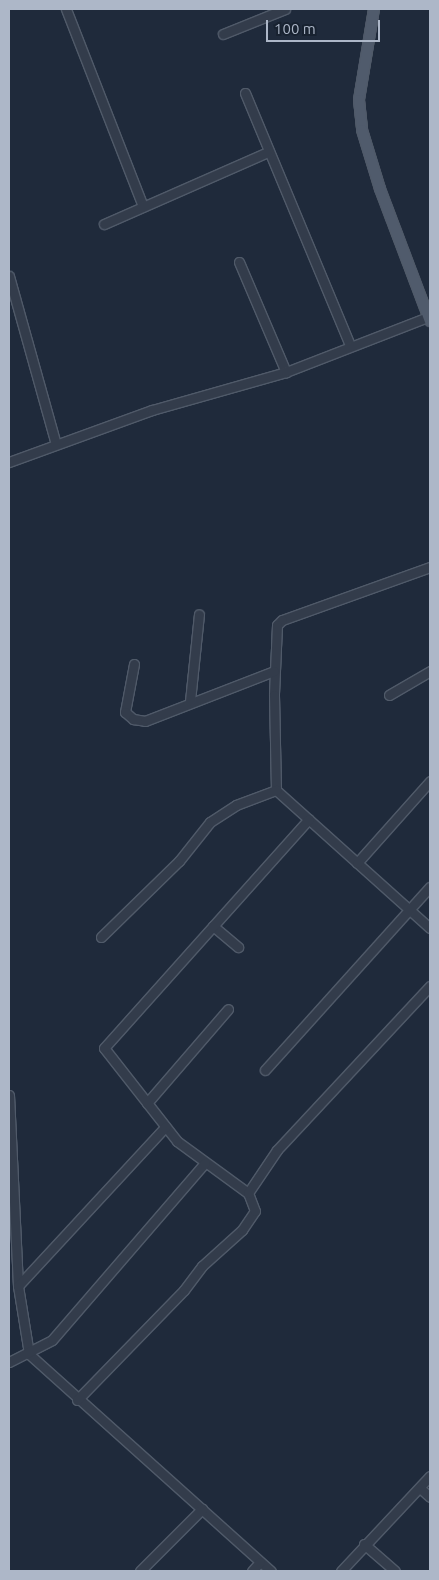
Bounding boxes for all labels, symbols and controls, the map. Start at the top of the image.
scale bar [269,10,383,42]
text: 100 m [274,20,316,37]

